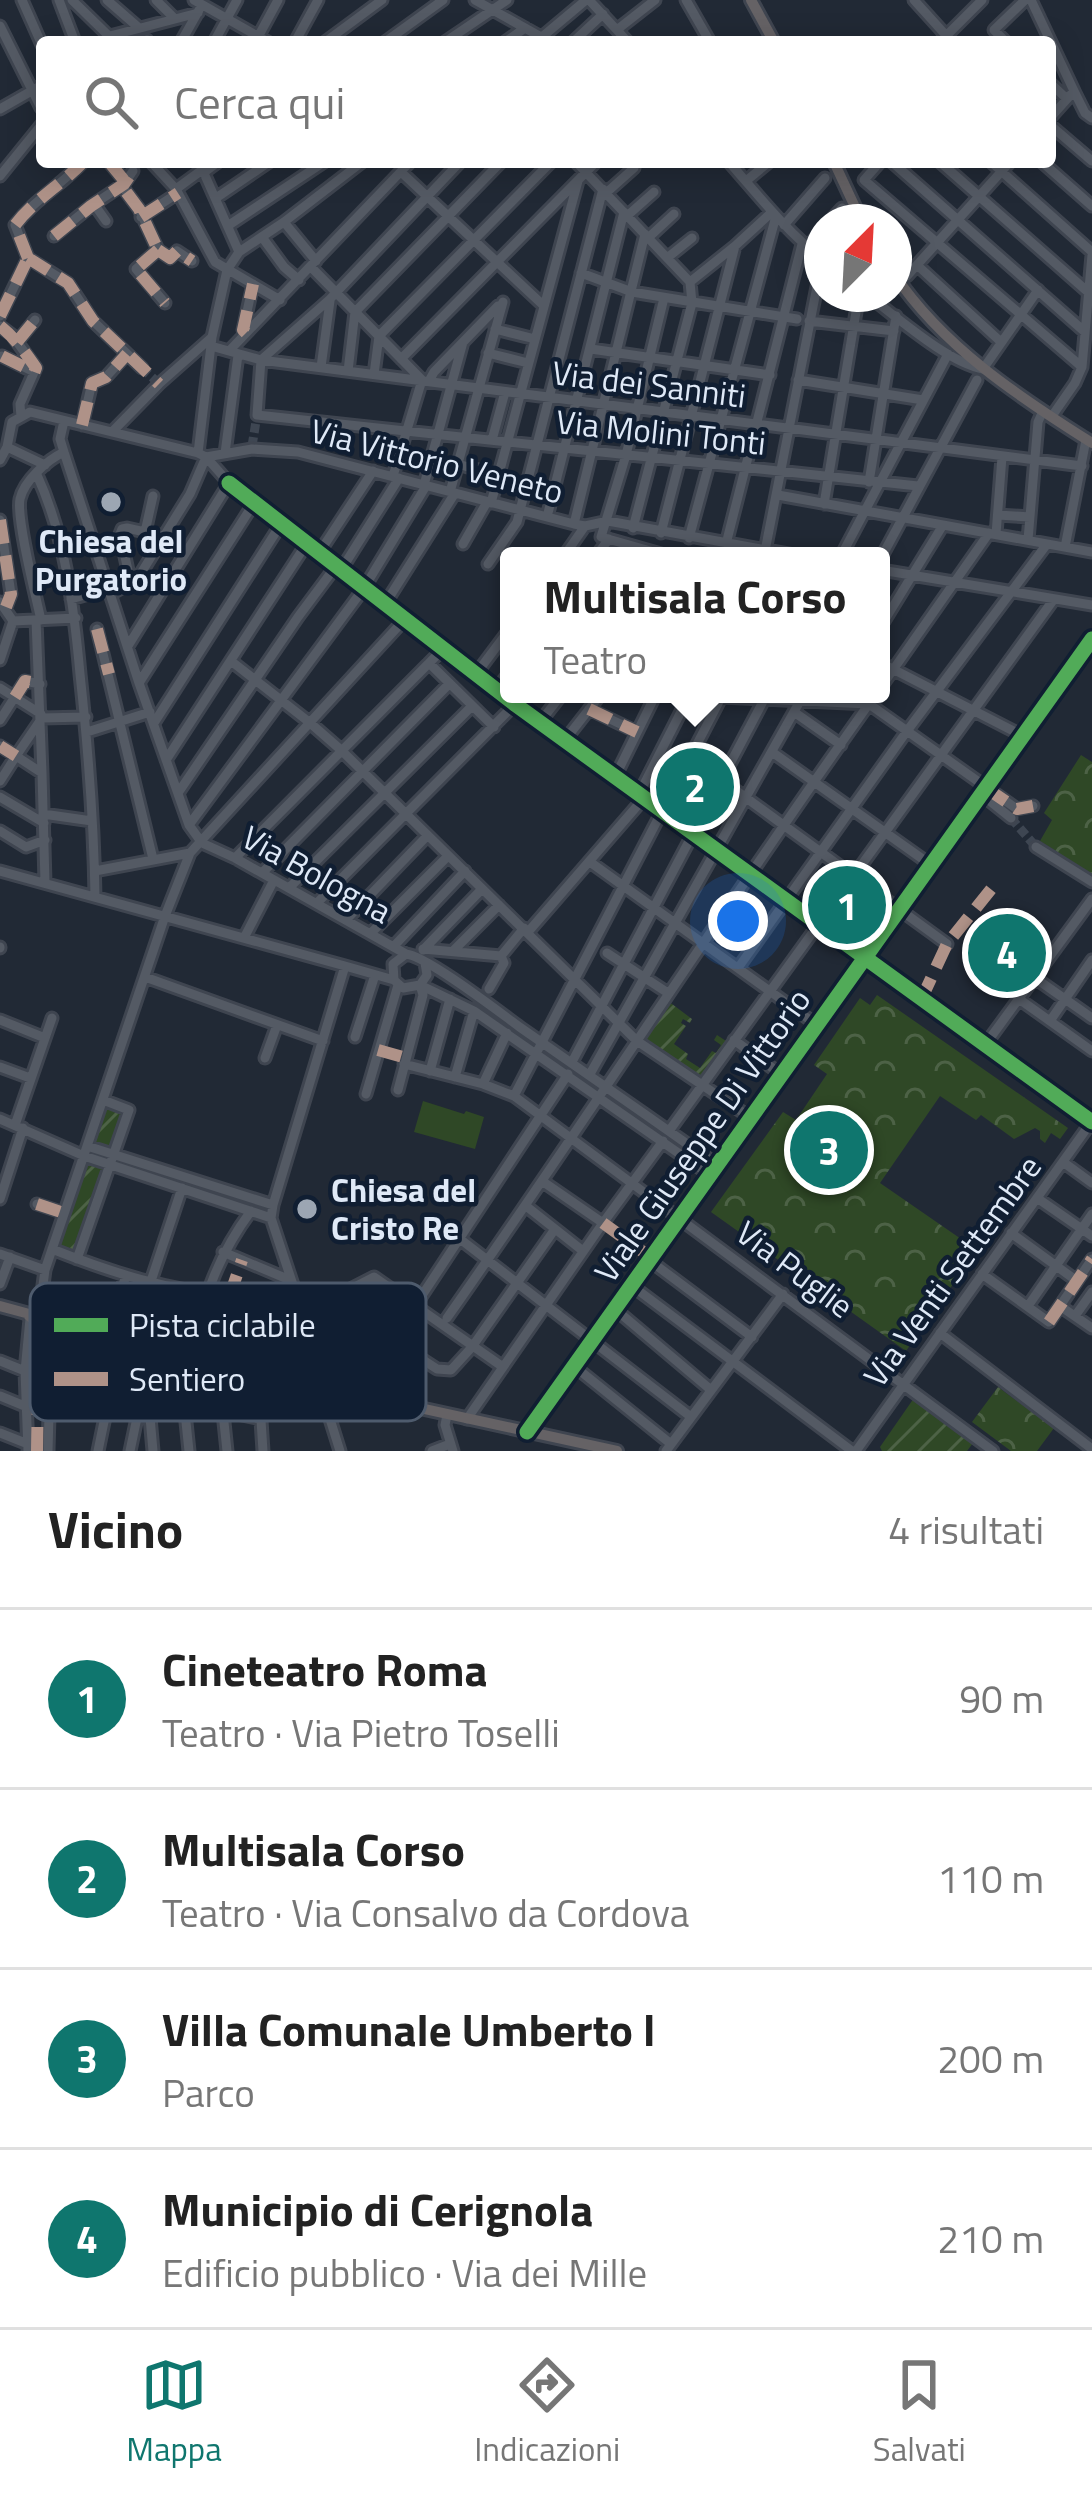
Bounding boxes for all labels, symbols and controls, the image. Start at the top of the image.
search box [36,36,1056,168]
text: Cerca qui [174,68,345,136]
icon: search [78,69,144,135]
north arrow [804,204,912,312]
street label: Via dei Sanniti [549,347,749,421]
street label: Via Molini Tonti [554,396,768,468]
street label: Via Vittorio Veneto [305,405,569,517]
marker: Chiesa del Purgatorio [98,489,124,515]
place label: Chiesa del Purgatorio [35,516,187,604]
popup [500,547,890,703]
text: Multisala Corso [544,562,846,630]
text: Teatro [544,630,647,689]
pin: 2 [656,742,734,832]
street label: Via Bologna [233,812,401,936]
pin: 1 [808,860,886,950]
your location [708,891,768,951]
pin: 4 [968,908,1046,998]
street label: Viale Giuseppe Di Vittorio [581,978,823,1292]
pin: 3 [790,1105,868,1195]
street label: Via Venti Settembre [851,1145,1053,1397]
place label: Chiesa del Cristo Re [331,1165,476,1253]
marker: Chiesa del Cristo Re [294,1196,320,1222]
street label: Via Puglie [726,1208,864,1330]
legend [30,1283,426,1421]
text: Pista ciclabile [129,1300,316,1350]
text: Sentiero [129,1354,245,1404]
text: Vicino [48,1490,183,1568]
text: 4 risultati [888,1500,1044,1559]
text: Cineteatro Roma [162,1635,487,1703]
text: 1 [76,1669,98,1728]
text: 90 m [959,1669,1044,1728]
text: Teatro · Via Pietro Toselli [162,1703,560,1762]
text: Multisala Corso [162,1815,465,1883]
text: 2 [76,1849,98,1908]
text: 110 m [937,1849,1044,1908]
text: Teatro · Via Consalvo da Cordova [162,1883,689,1942]
text: Villa Comunale Umberto I [162,1995,656,2063]
text: 3 [76,2029,98,2088]
text: 200 m [937,2029,1044,2088]
text: Parco [162,2063,255,2122]
text: Municipio di Cerignola [162,2175,593,2243]
text: 4 [76,2209,98,2268]
text: 210 m [937,2209,1044,2268]
text: Edificio pubblico · Via dei Mille [162,2243,647,2302]
tab: Mappa [126,2352,222,2474]
tab: Indicazioni [474,2352,620,2474]
tab: Salvati [873,2352,966,2474]

